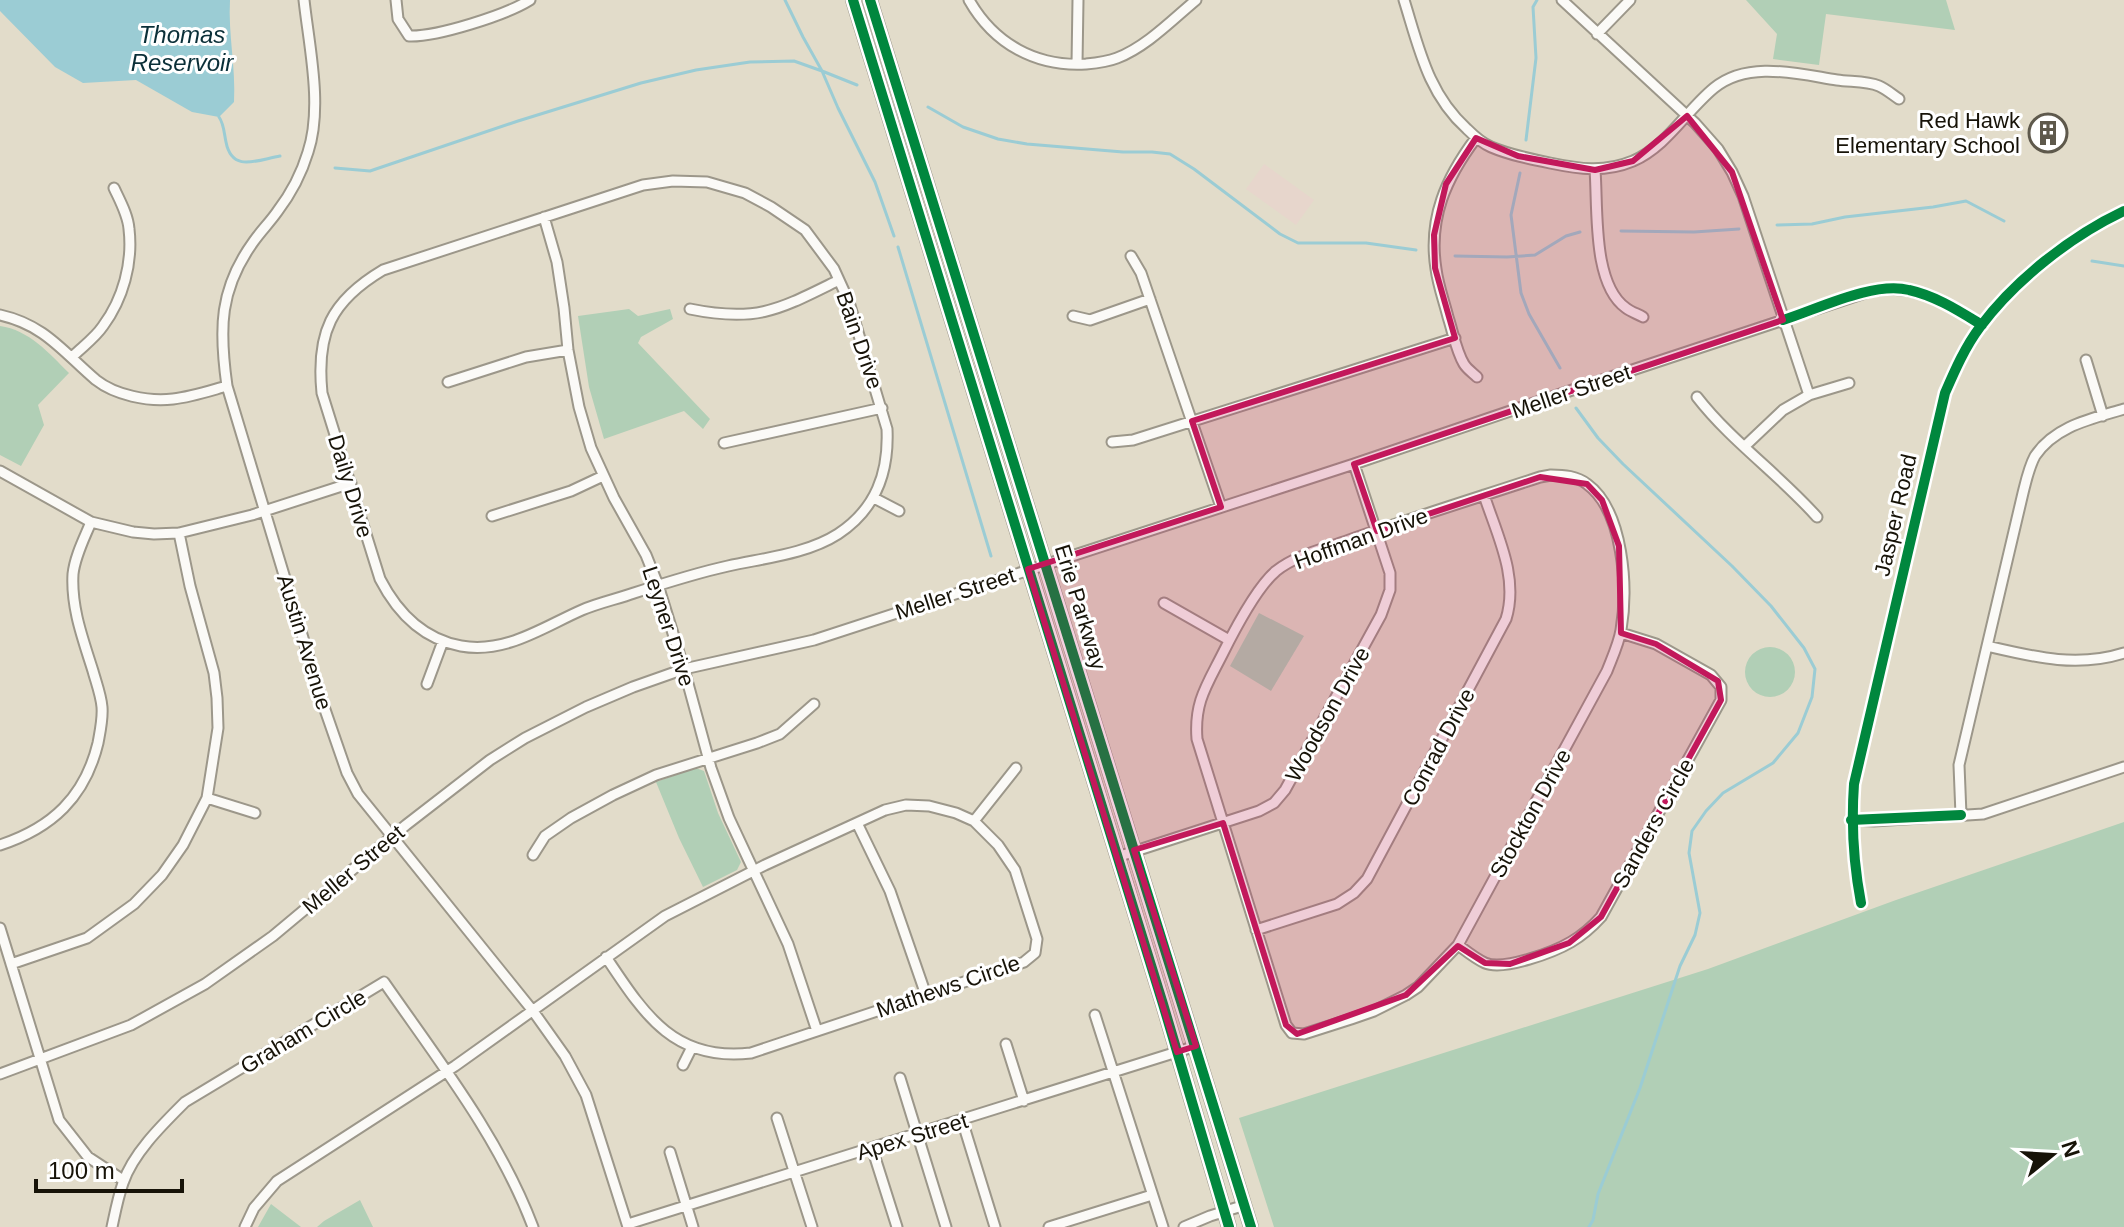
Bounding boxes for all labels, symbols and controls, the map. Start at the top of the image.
water label: Thomas Reservoir [131,21,234,76]
place label: Red Hawk Elementary School [1835,108,2021,158]
building icon: Red Hawk Elementary School [2027,112,2069,154]
street label: Bain Drive [831,288,888,392]
street label: Meller Street [1508,359,1634,424]
street label: Daily Drive [323,432,378,541]
street label: Jasper Road [1869,452,1922,579]
street label: Hoffman Drive [1291,503,1431,574]
street label: Erie Parkway [1050,542,1111,673]
street label: Meller Street [892,562,1018,625]
street label: Leyner Drive [637,563,700,689]
street label: Austin Avenue [272,571,337,713]
street label: Woodson Drive [1280,643,1375,786]
street label: Conrad Drive [1397,684,1480,810]
street label: Stockton Drive [1485,745,1576,882]
street label: Sanders Circle [1608,754,1699,892]
street label: Meller Street [298,820,409,919]
street label: Mathews Circle [873,950,1023,1023]
street label: Graham Circle [236,984,370,1079]
street label: Apex Street [854,1108,971,1165]
north arrow [2012,1115,2092,1195]
text: N [2056,1138,2085,1160]
scale bar [36,1143,182,1193]
text: 100 m [48,1157,115,1184]

